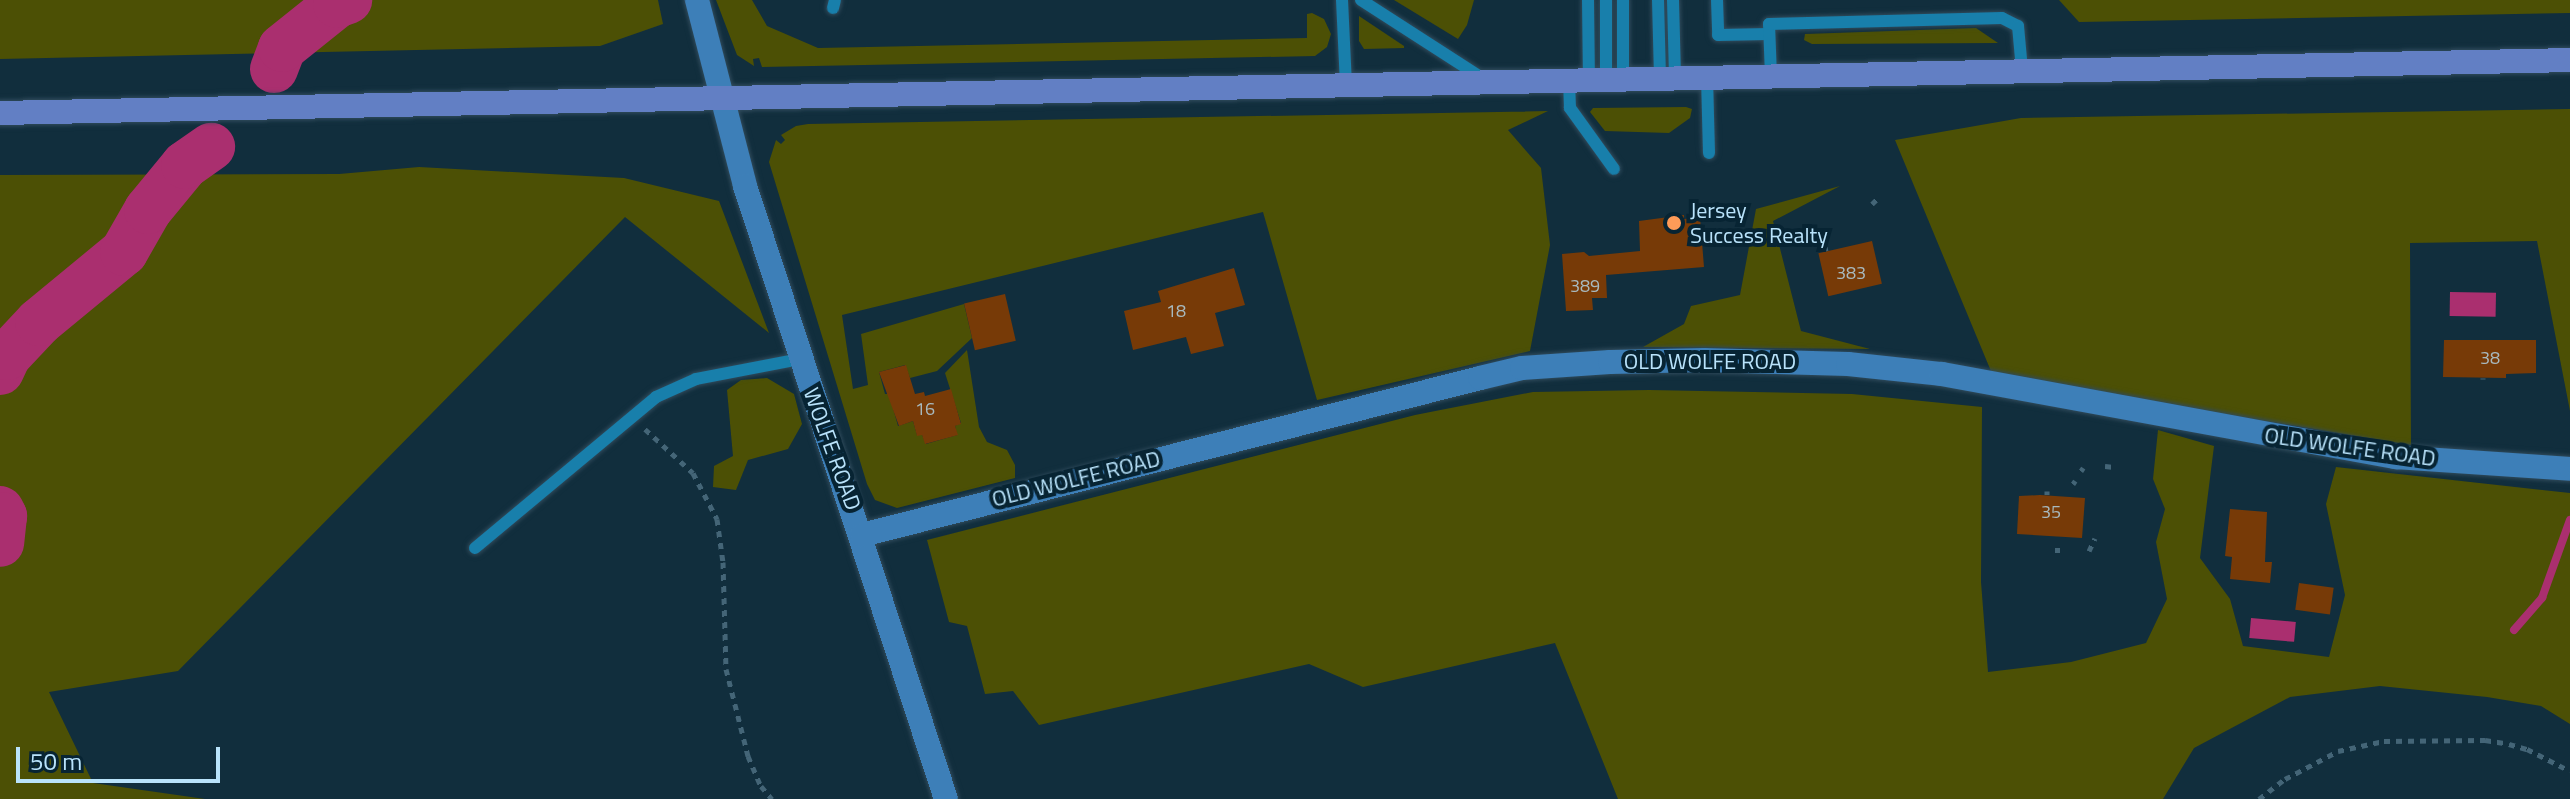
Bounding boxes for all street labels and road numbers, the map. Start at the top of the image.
street label: OLD WOLFE ROAD [1624,349,1796,375]
street label: WOLFE ROAD [798,384,866,514]
street label: OLD WOLFE ROAD [2263,422,2437,472]
street label: OLD WOLFE ROAD [989,445,1163,513]

